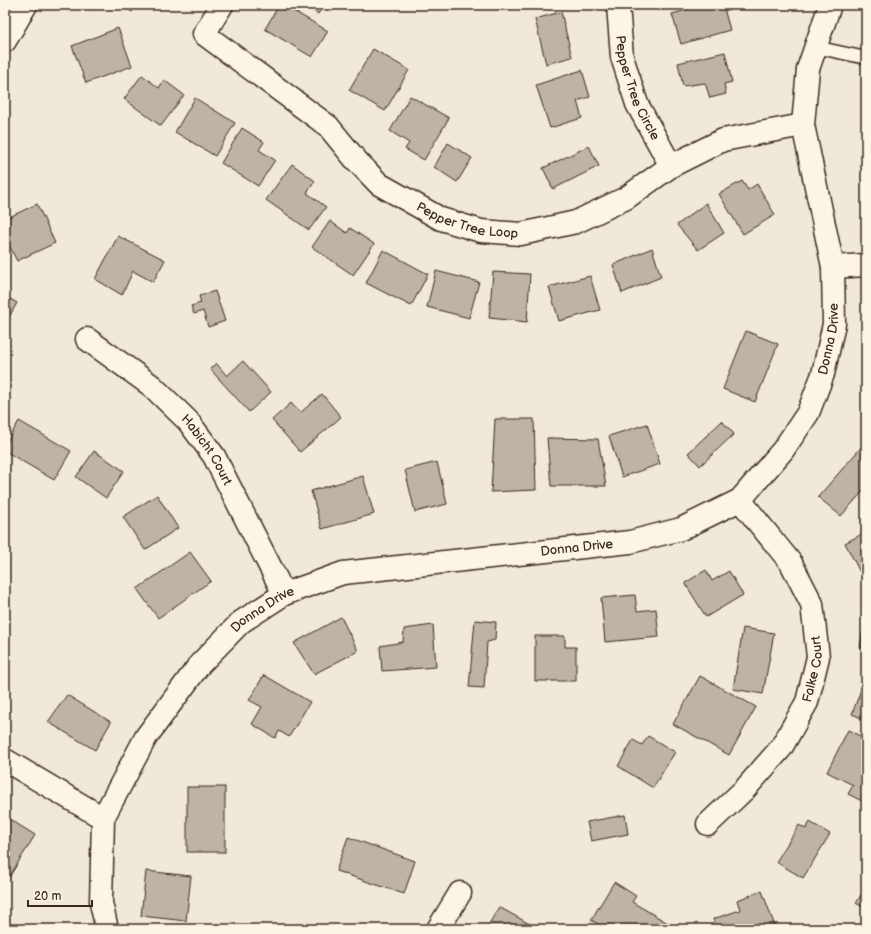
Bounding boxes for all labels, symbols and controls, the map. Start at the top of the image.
street label: Pepper Tree Circle [612,35,663,143]
street label: Pepper Tree Loop [414,199,519,242]
street label: Donna Drive [815,303,842,376]
street label: Habicht Court [178,411,235,488]
street label: Donna Drive [540,536,614,560]
street label: Donna Drive [227,583,297,636]
street label: Falke Court [799,635,826,704]
scale bar [28,882,92,908]
text: 20 m [34,889,61,904]

